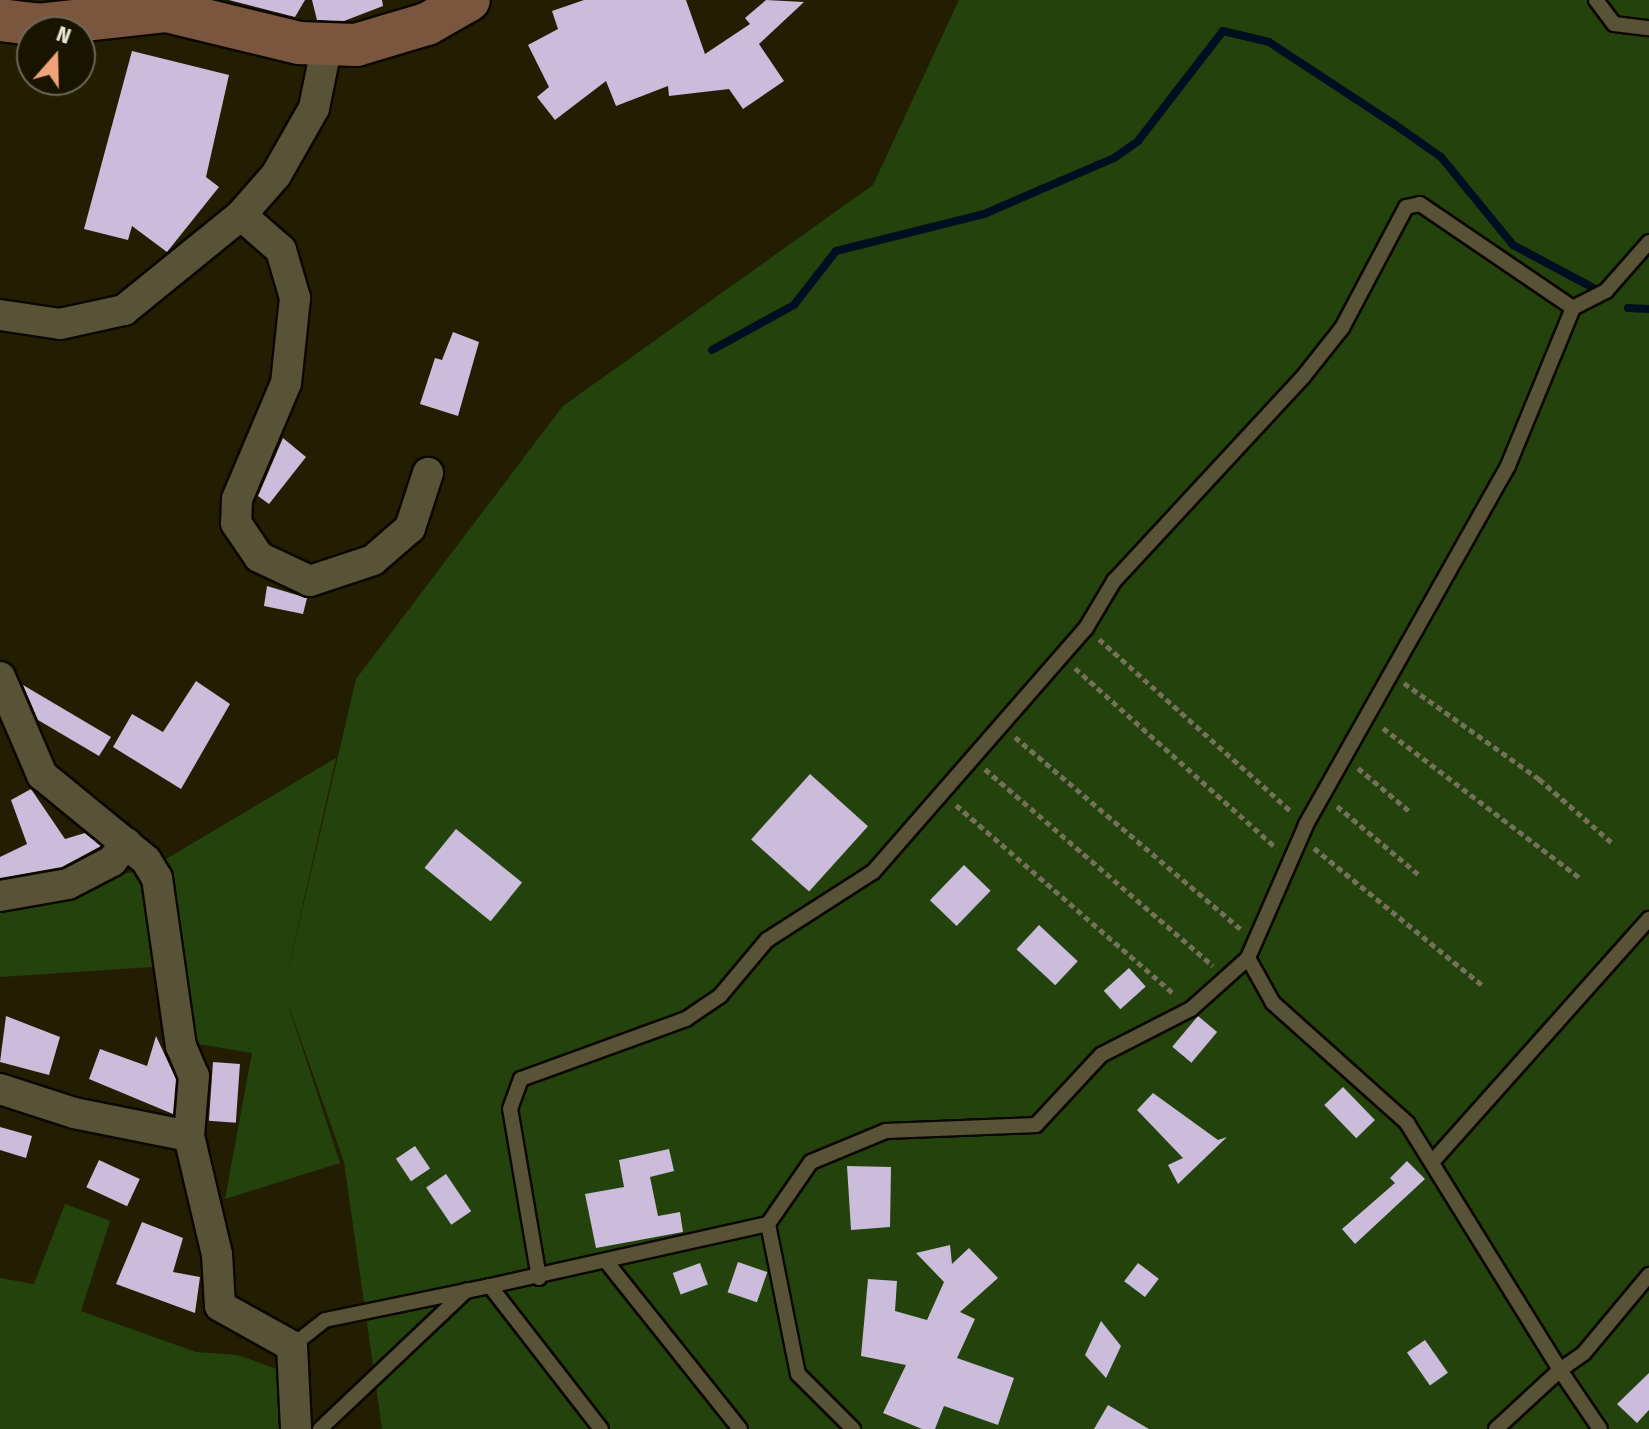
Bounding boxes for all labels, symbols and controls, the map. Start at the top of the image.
north arrow [16,16,96,96]
text: N [53,20,75,50]

